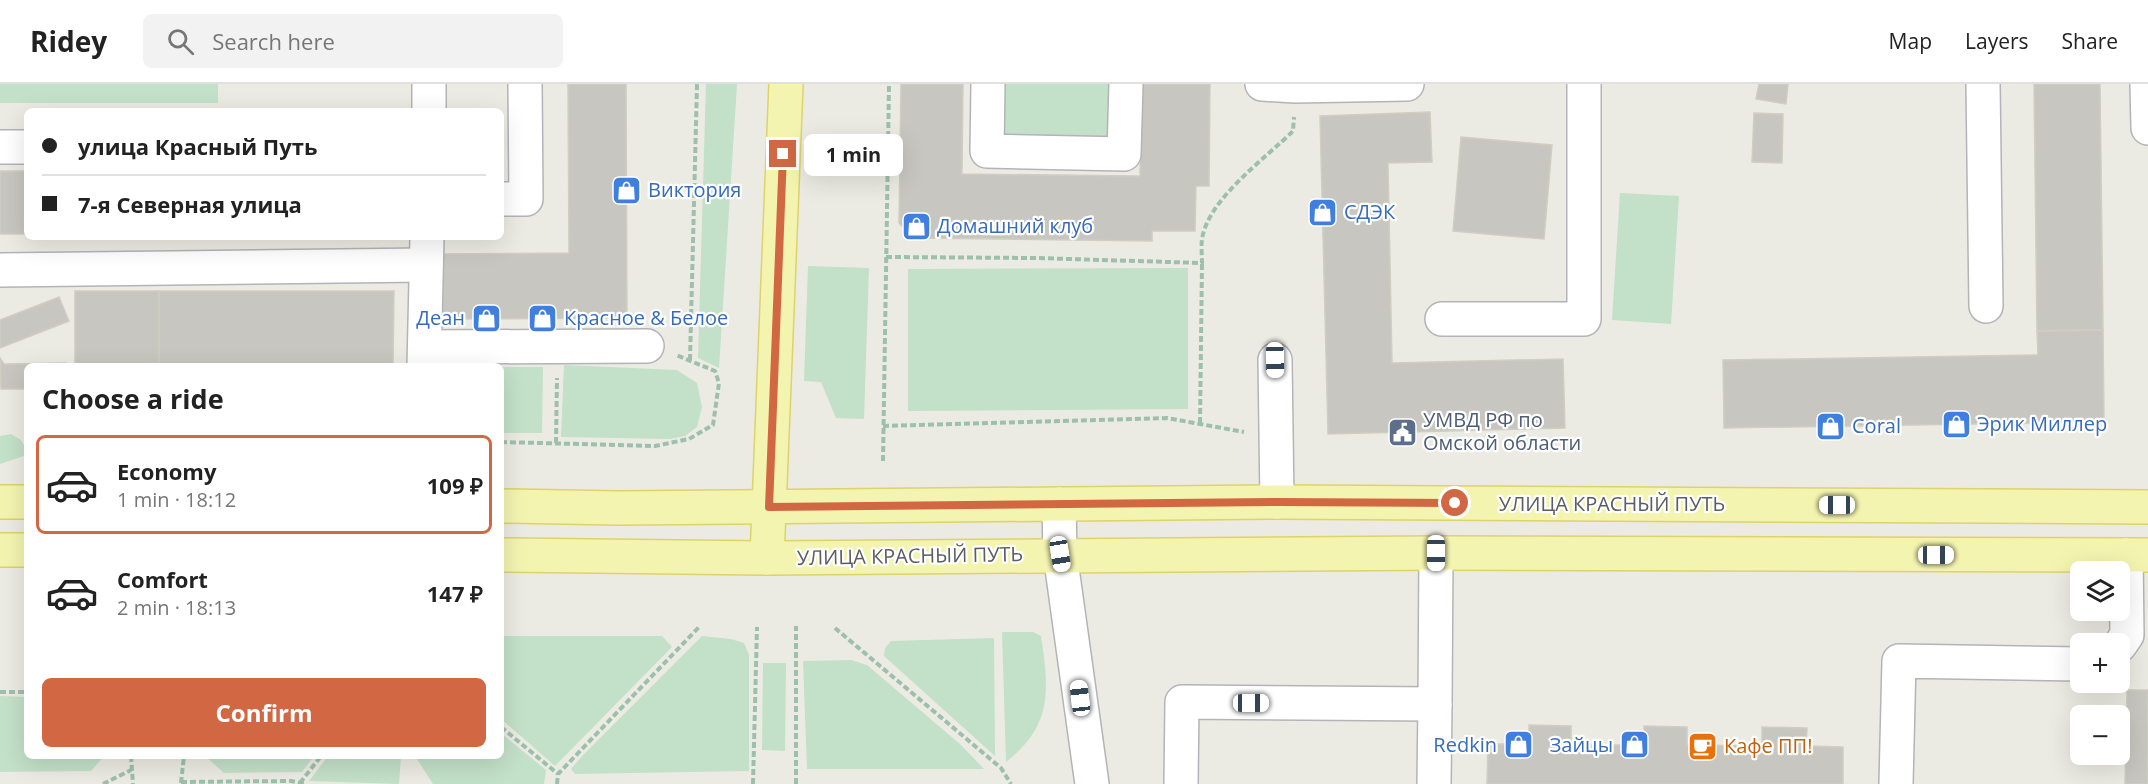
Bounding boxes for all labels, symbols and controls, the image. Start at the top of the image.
search box [143,14,563,68]
text: Ridey [30,22,107,60]
icon: search [164,25,197,58]
text: Search here [212,26,335,56]
text: Map [1889,27,1932,55]
text: Layers [1965,27,2029,55]
text: Share [2062,27,2118,55]
text: улица Красный Путь [78,131,317,161]
callout: 1 min [804,133,903,175]
route end [769,140,796,167]
text: 1 min [826,141,881,168]
shop icon: Виктория [611,174,643,206]
place label: Виктория [648,176,741,203]
text: 7-я Северная улица [78,189,302,219]
shop icon: СДЭК [1307,196,1339,228]
place label: СДЭК [1344,198,1396,225]
shop icon: Домашний клуб [900,210,932,242]
place label: Домашний клуб [937,212,1093,239]
shop icon: Деан [470,302,502,334]
shop icon: Красное & Белое [527,302,559,334]
place label: Деан [416,304,465,331]
place label: Красное & Белое [564,304,728,331]
car [1266,342,1284,378]
text: Choose a ride [42,380,224,417]
place label: УМВД РФ по Омской области [1423,406,1581,456]
shop icon: Эрик Миллер [1940,408,1972,440]
shop icon: Coral [1815,410,1847,442]
place label: Эрик Миллер [1977,410,2107,437]
place label: Coral [1852,412,1901,439]
public building icon: УМВД РФ по Омской области [1386,416,1418,448]
text: Economy [117,456,216,486]
icon: car [45,458,99,512]
text: 109 ₽ [427,470,483,500]
text: 1 min · 18:12 [117,486,236,513]
route start [1441,489,1468,516]
street label: УЛИЦА КРАСНЫЙ ПУТЬ [1499,490,1725,517]
car [1819,496,1855,514]
car [1048,535,1072,573]
car [1427,535,1445,571]
street label: УЛИЦА КРАСНЫЙ ПУТЬ [797,540,1023,571]
car [1918,546,1954,564]
map controls [2070,561,2130,765]
button: layers [2070,561,2130,621]
text: Comfort [117,564,208,594]
icon: car [45,566,99,620]
text: 147 ₽ [427,578,483,608]
text: 2 min · 18:13 [117,594,236,621]
button: + [2070,633,2130,693]
button: Confirm [42,678,486,747]
car [1069,679,1091,717]
car [1233,694,1269,712]
button: − [2070,705,2130,765]
shop icon: Redkin [1502,729,1534,761]
shop icon: Зайцы [1618,729,1650,761]
cafe icon: Кафе ПП! [1687,730,1719,762]
place label: Redkin [1433,731,1497,758]
place label: Зайцы [1550,731,1613,758]
place label: Кафе ПП! [1724,732,1812,759]

